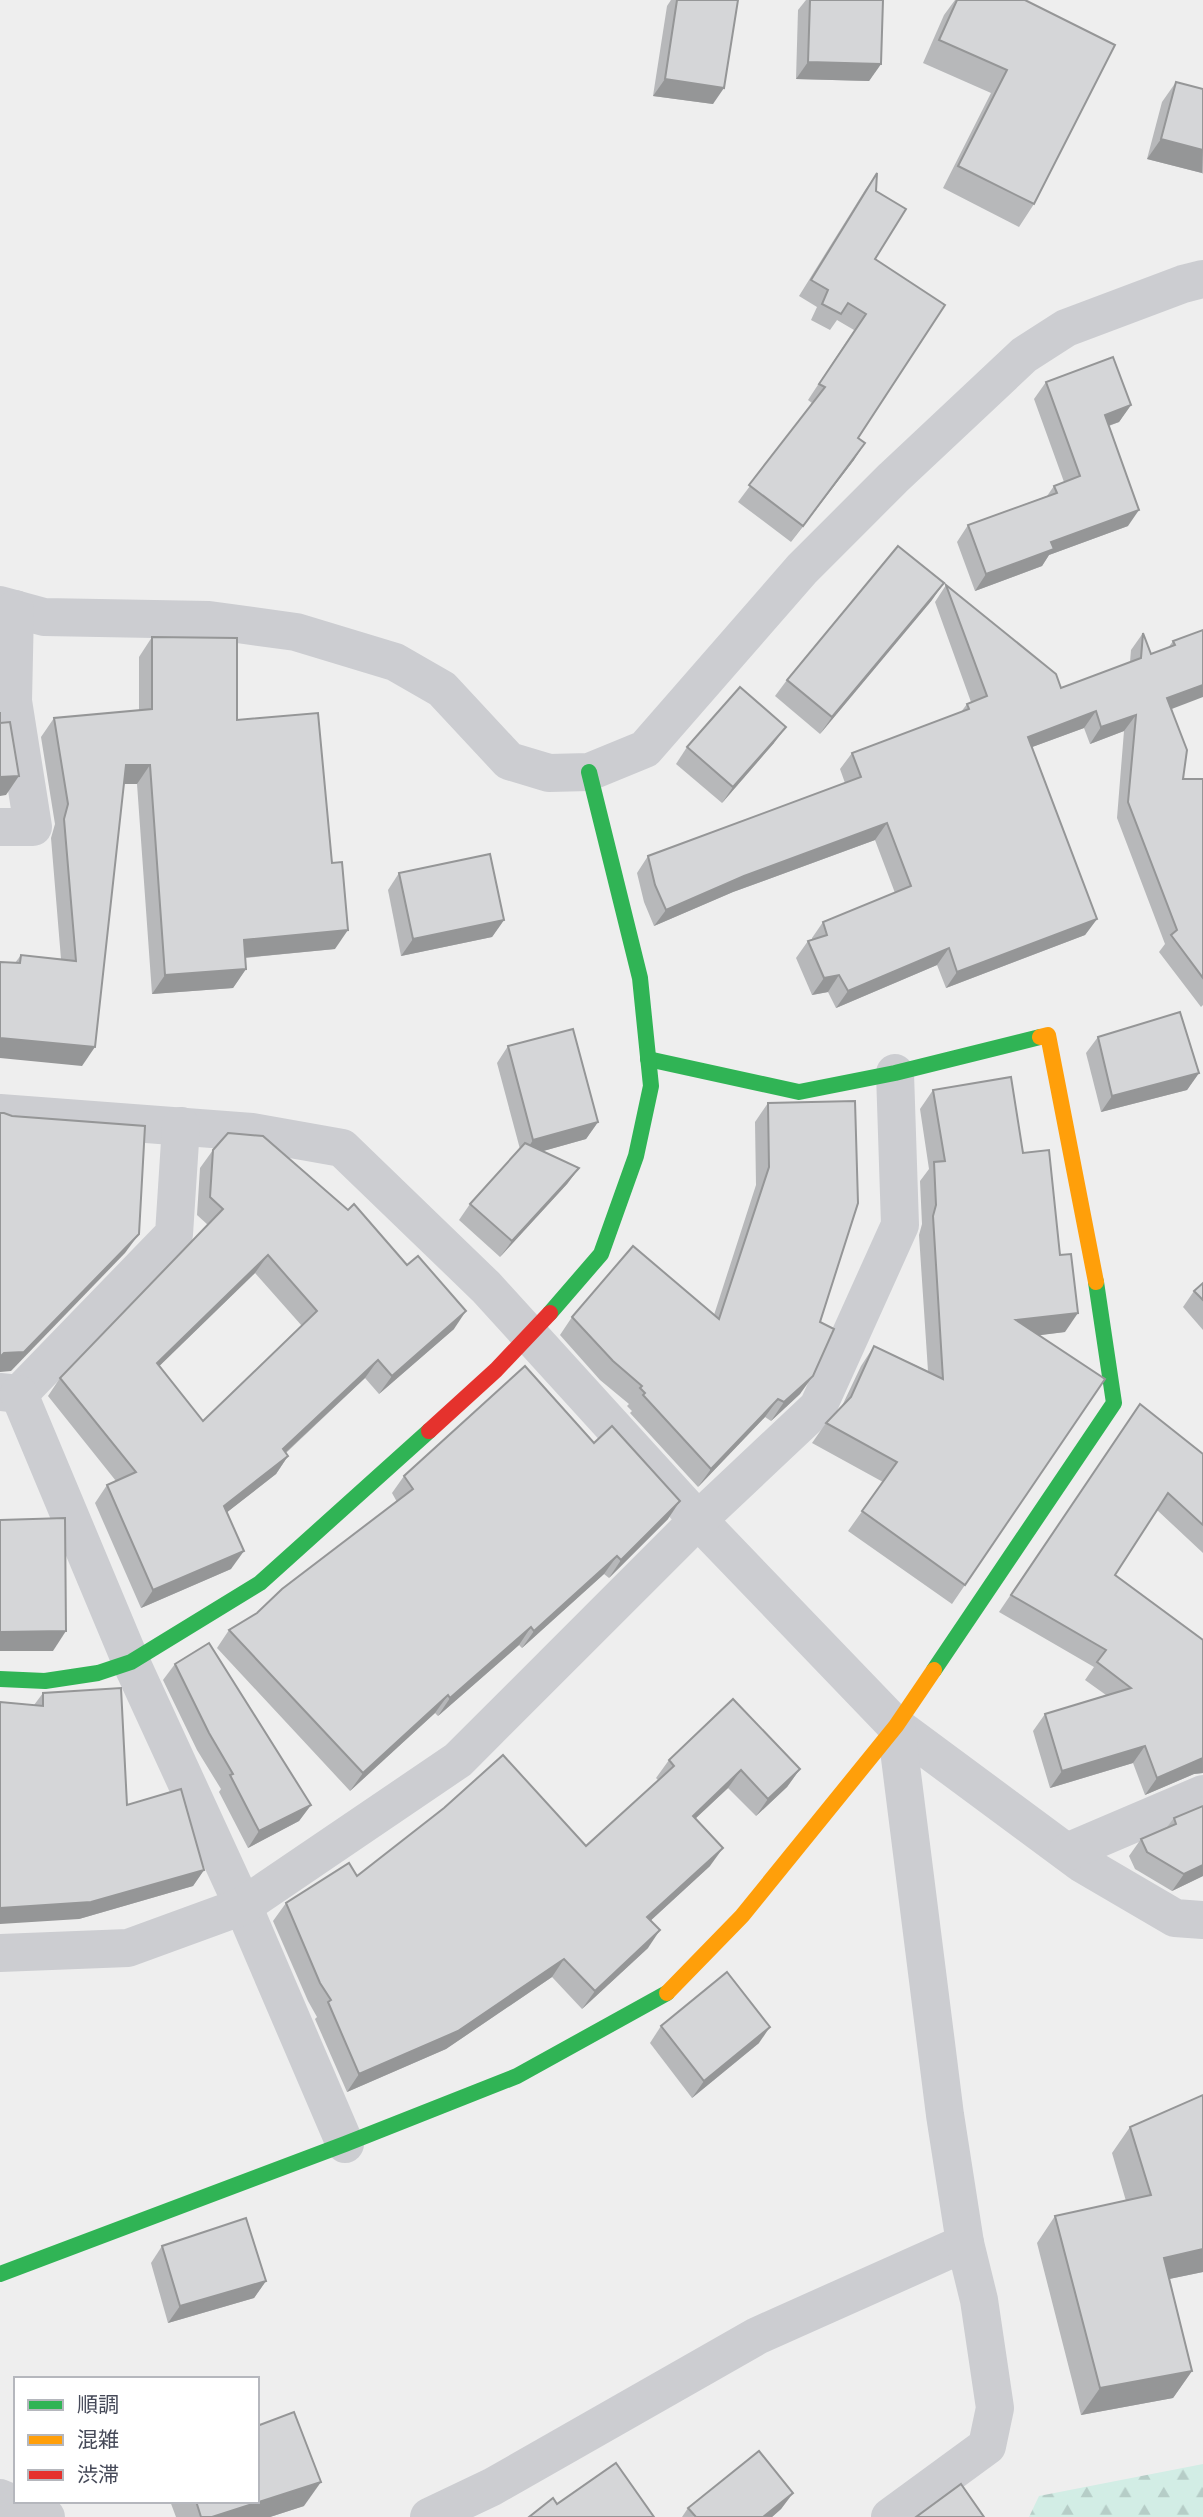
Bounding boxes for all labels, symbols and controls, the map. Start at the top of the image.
legend [14,2377,259,2503]
text: 順調 [77,2393,119,2417]
text: 混雑 [77,2428,119,2452]
text: 渋滞 [77,2463,119,2487]

